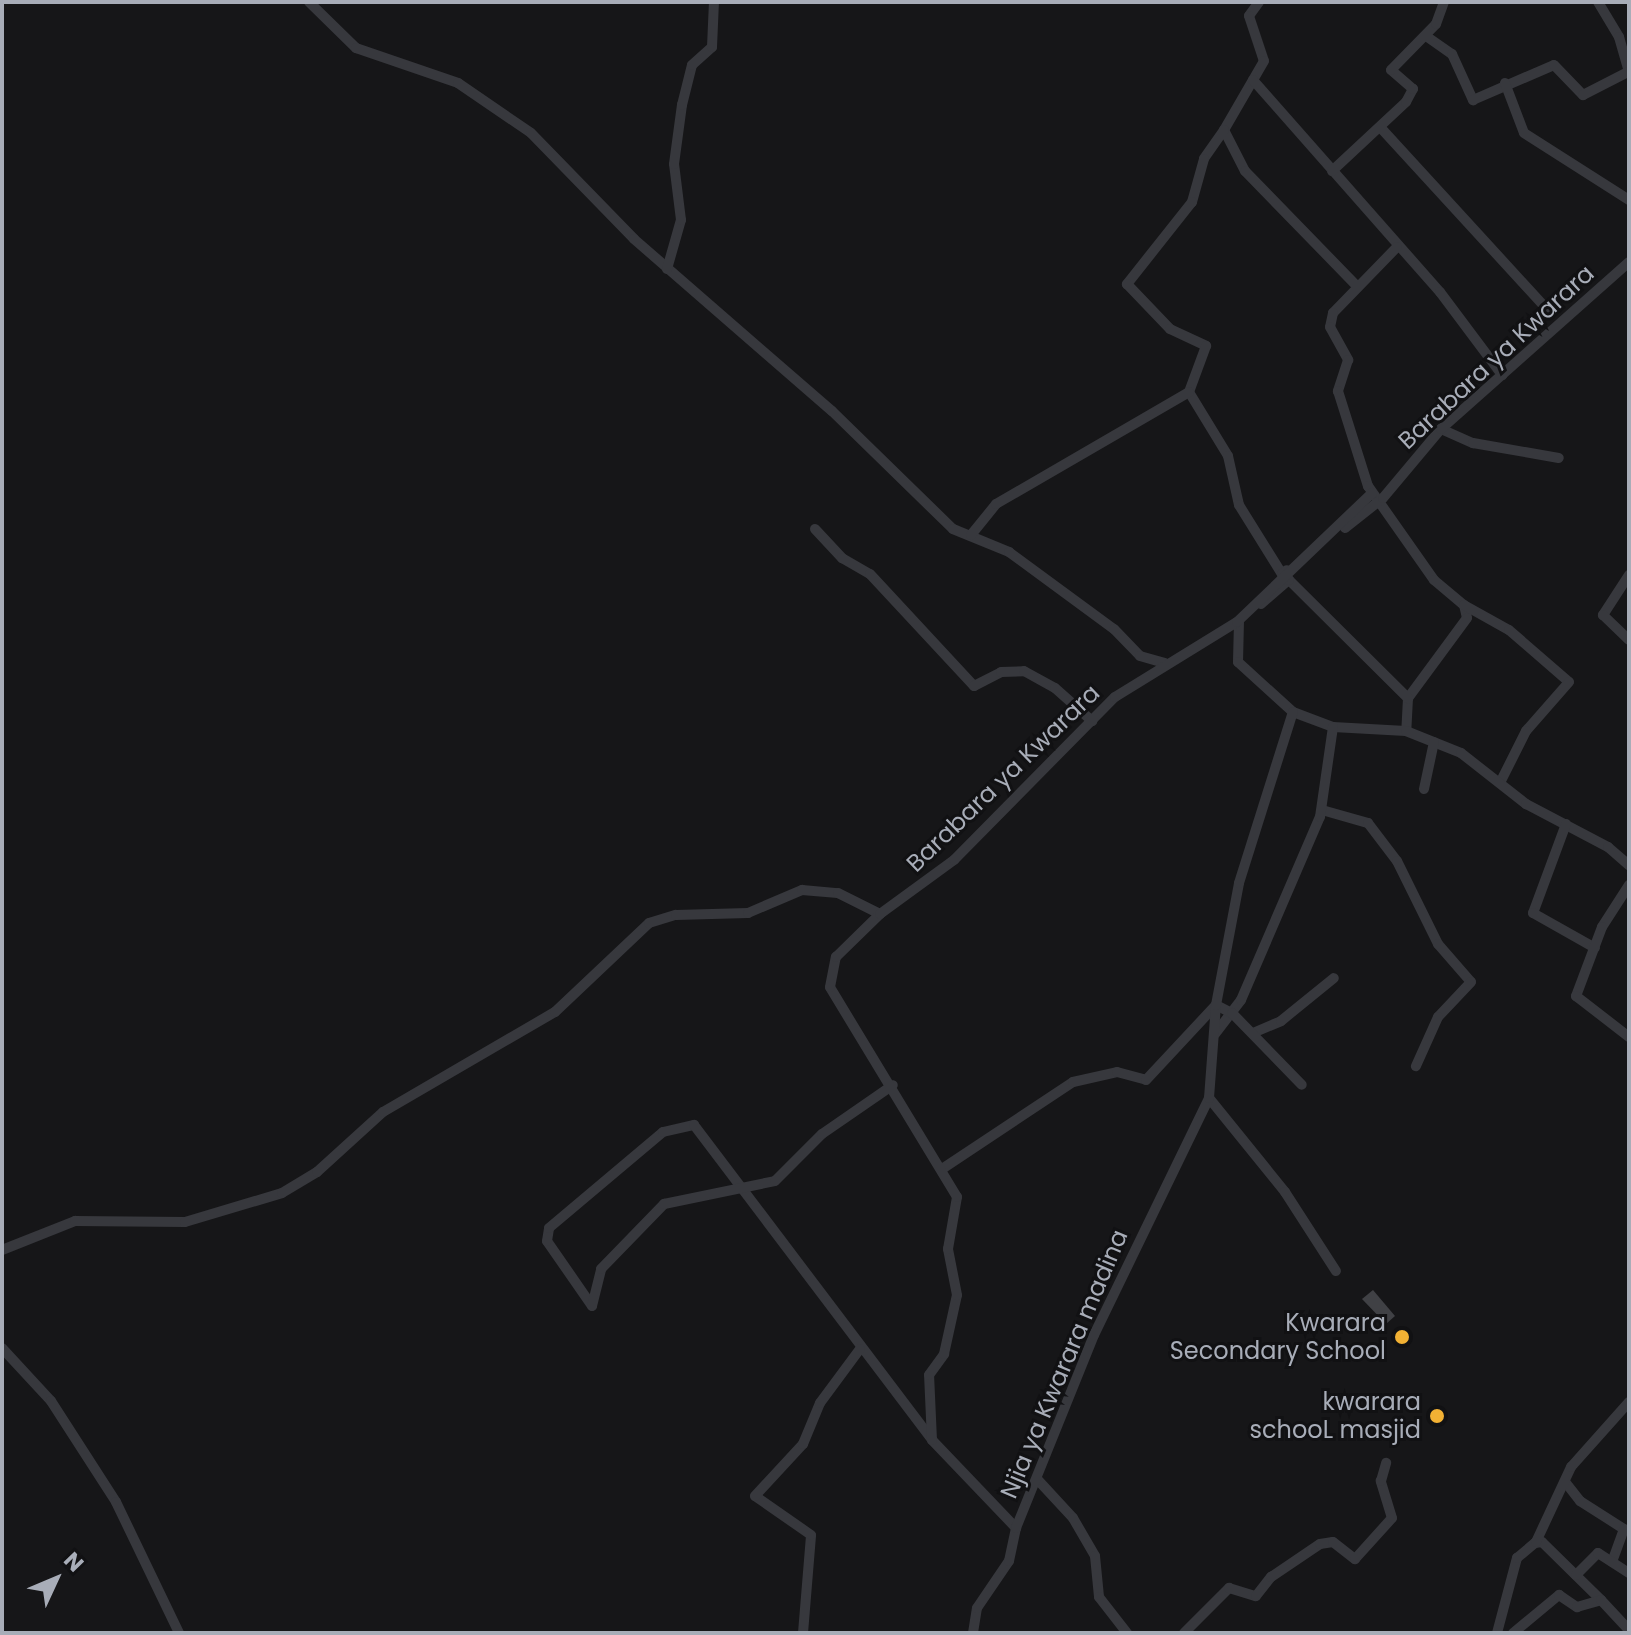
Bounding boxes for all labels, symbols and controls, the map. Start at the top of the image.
street label: Barabara ya Kwarara [1392,259,1600,455]
street label: Barabara ya Kwarara [901,678,1105,878]
street label: Njia ya Kwarara madina [994,1225,1134,1503]
place label: Kwarara Secondary School [1170,1309,1386,1365]
marker: Kwarara Secondary School [1393,1328,1411,1346]
place label: kwarara schooL masjid [1249,1388,1421,1444]
marker: kwarara schooL masjid [1428,1407,1446,1425]
north arrow [16,1539,96,1619]
text: N [57,1545,91,1579]

